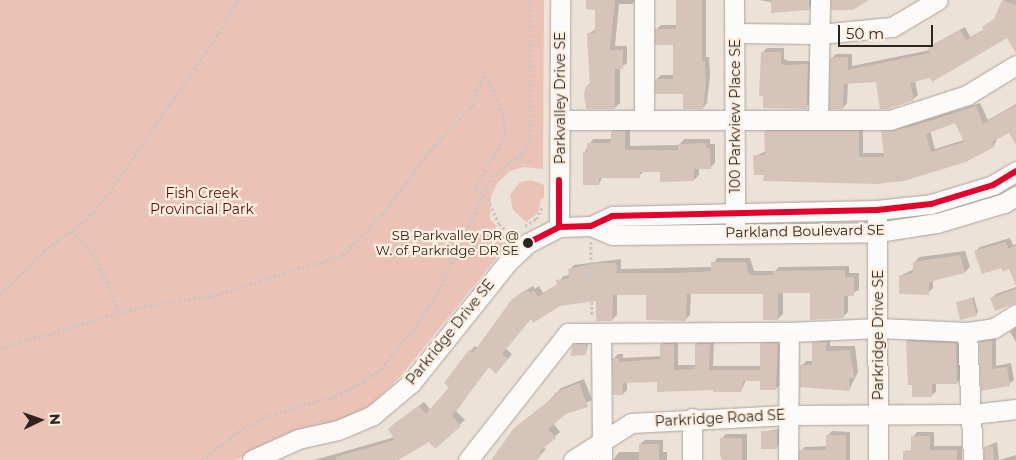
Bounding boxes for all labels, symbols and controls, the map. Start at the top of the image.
scale bar [841,15,936,47]
text: 50 m [846,24,884,43]
street label: Parkvalley Drive SE [552,32,568,164]
street label: 100 Parkview Place SE [727,39,743,193]
park label: Fish Creek Provincial Park [150,185,254,218]
street label: Parkland Boulevard SE [725,221,885,241]
place label: SB Parkvalley DR @ W. of Parkridge DR SE [375,228,519,259]
marker: SB Parkvalley DR @ W. of Parkridge DR SE [523,238,533,248]
street label: Parkridge Drive SE [870,270,886,400]
street label: Parkridge Drive SE [402,276,498,388]
north arrow [15,395,65,445]
street label: Parkridge Road SE [654,406,786,430]
text: N [46,413,64,425]

